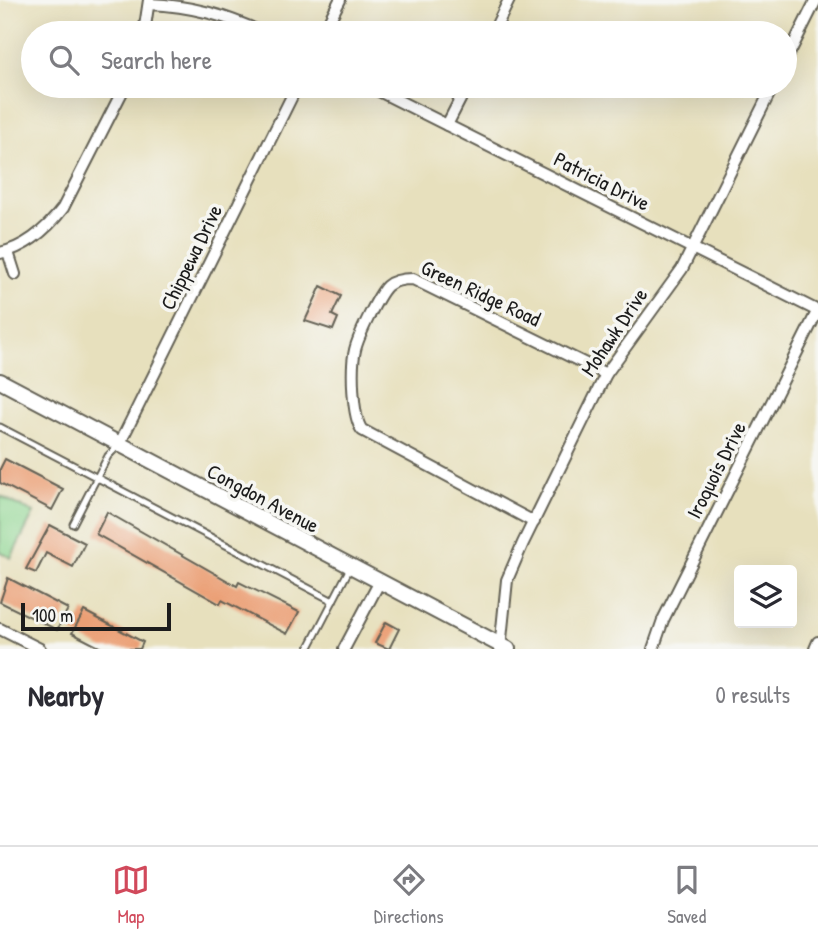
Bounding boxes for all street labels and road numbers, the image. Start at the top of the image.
street label: Patricia Drive [549,145,655,217]
street label: Chippewa Drive [153,200,229,314]
street label: Green Ridge Road [417,253,545,333]
street label: Mohawk Drive [574,282,654,382]
street label: Iroquois Drive [679,417,753,523]
street label: Congdon Avenue [202,456,324,540]

